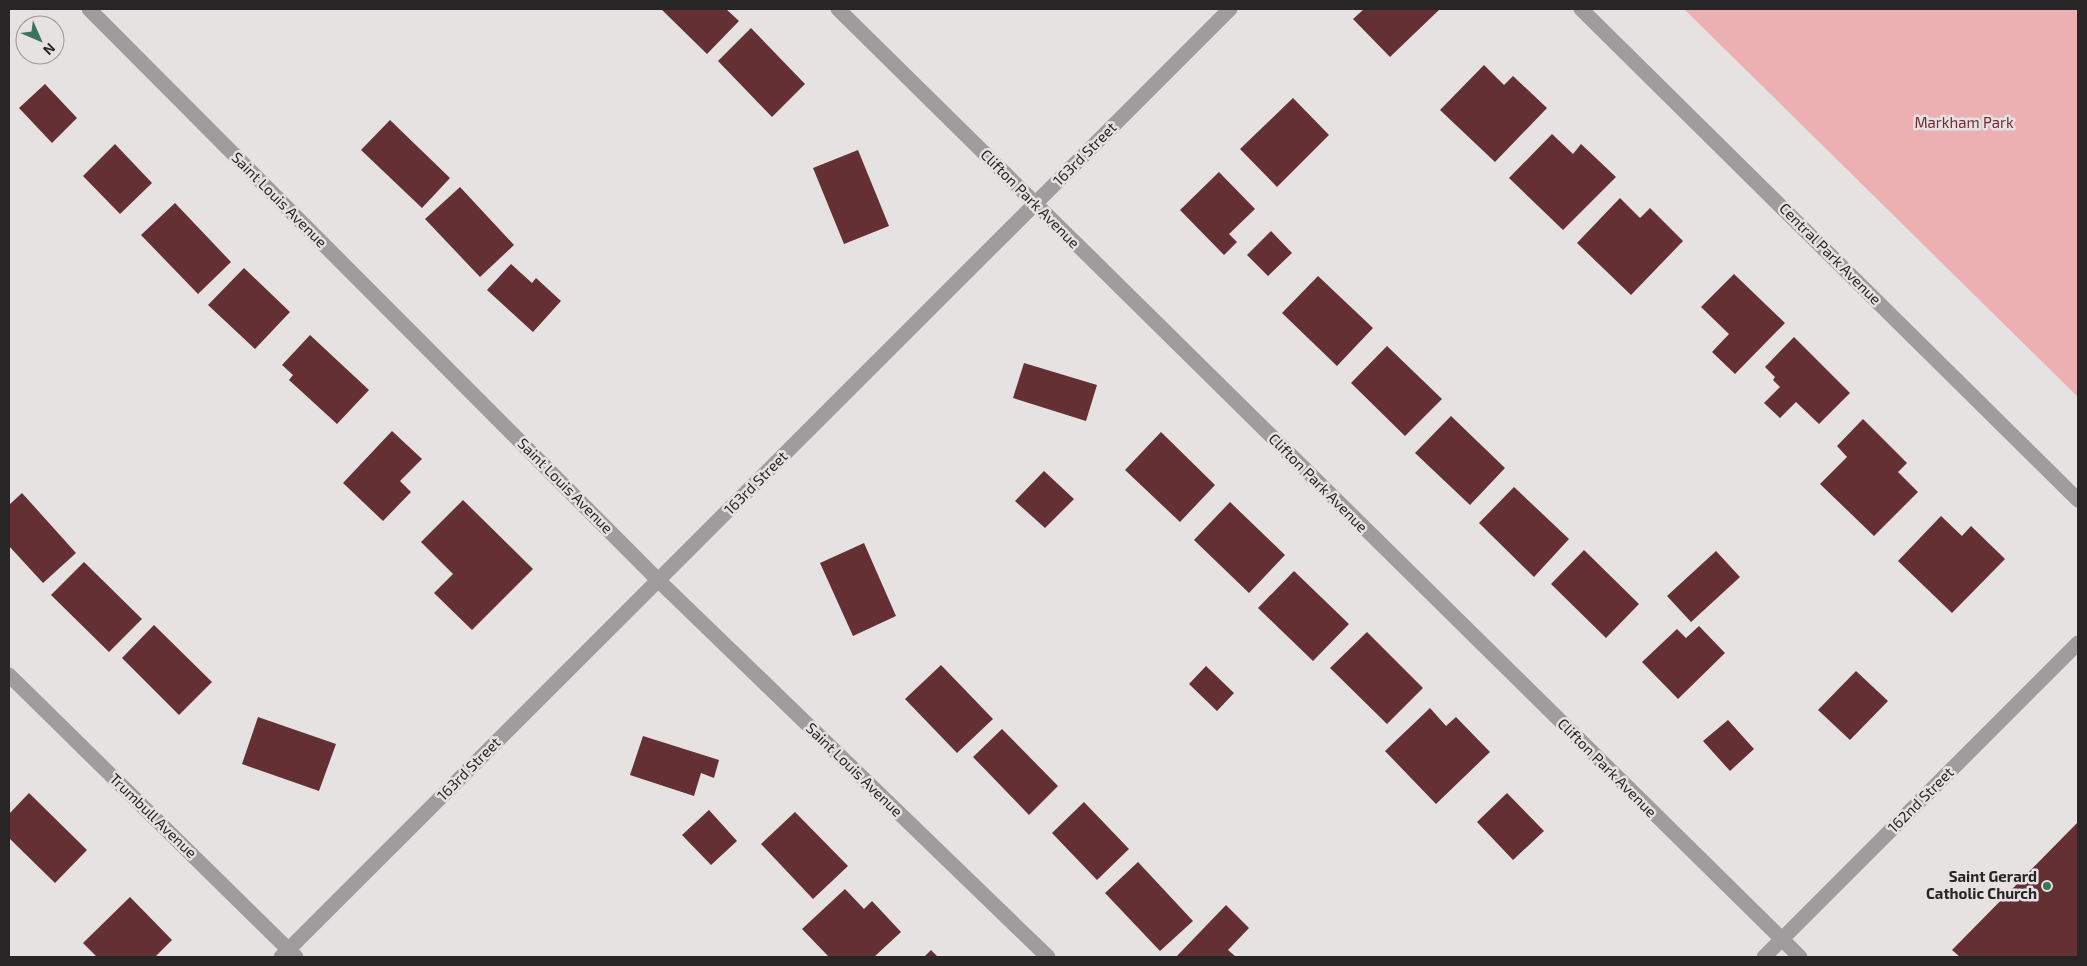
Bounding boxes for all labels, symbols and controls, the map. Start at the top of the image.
north arrow [15,15,65,65]
text: N [40,40,59,59]
park label: Markham Park [1914,113,2014,131]
street label: 163rd Street [1049,118,1120,189]
street label: Clifton Park Avenue [977,145,1084,252]
street label: Saint Louis Avenue [228,148,331,251]
street label: Central Park Avenue [1776,199,1885,308]
street label: Clifton Park Avenue [1265,429,1372,536]
street label: Saint Louis Avenue [514,434,617,537]
street label: 163rd Street [720,447,791,518]
street label: Clifton Park Avenue [1554,714,1661,821]
street label: Saint Louis Avenue [803,719,907,820]
street label: 163rd Street [433,733,504,804]
street label: 162nd Street [1884,763,1957,836]
street label: Trumbull Avenue [106,769,201,861]
place label: Saint Gerard Catholic Church [1926,867,2037,902]
marker: Saint Gerard Catholic Church [2041,880,2053,892]

